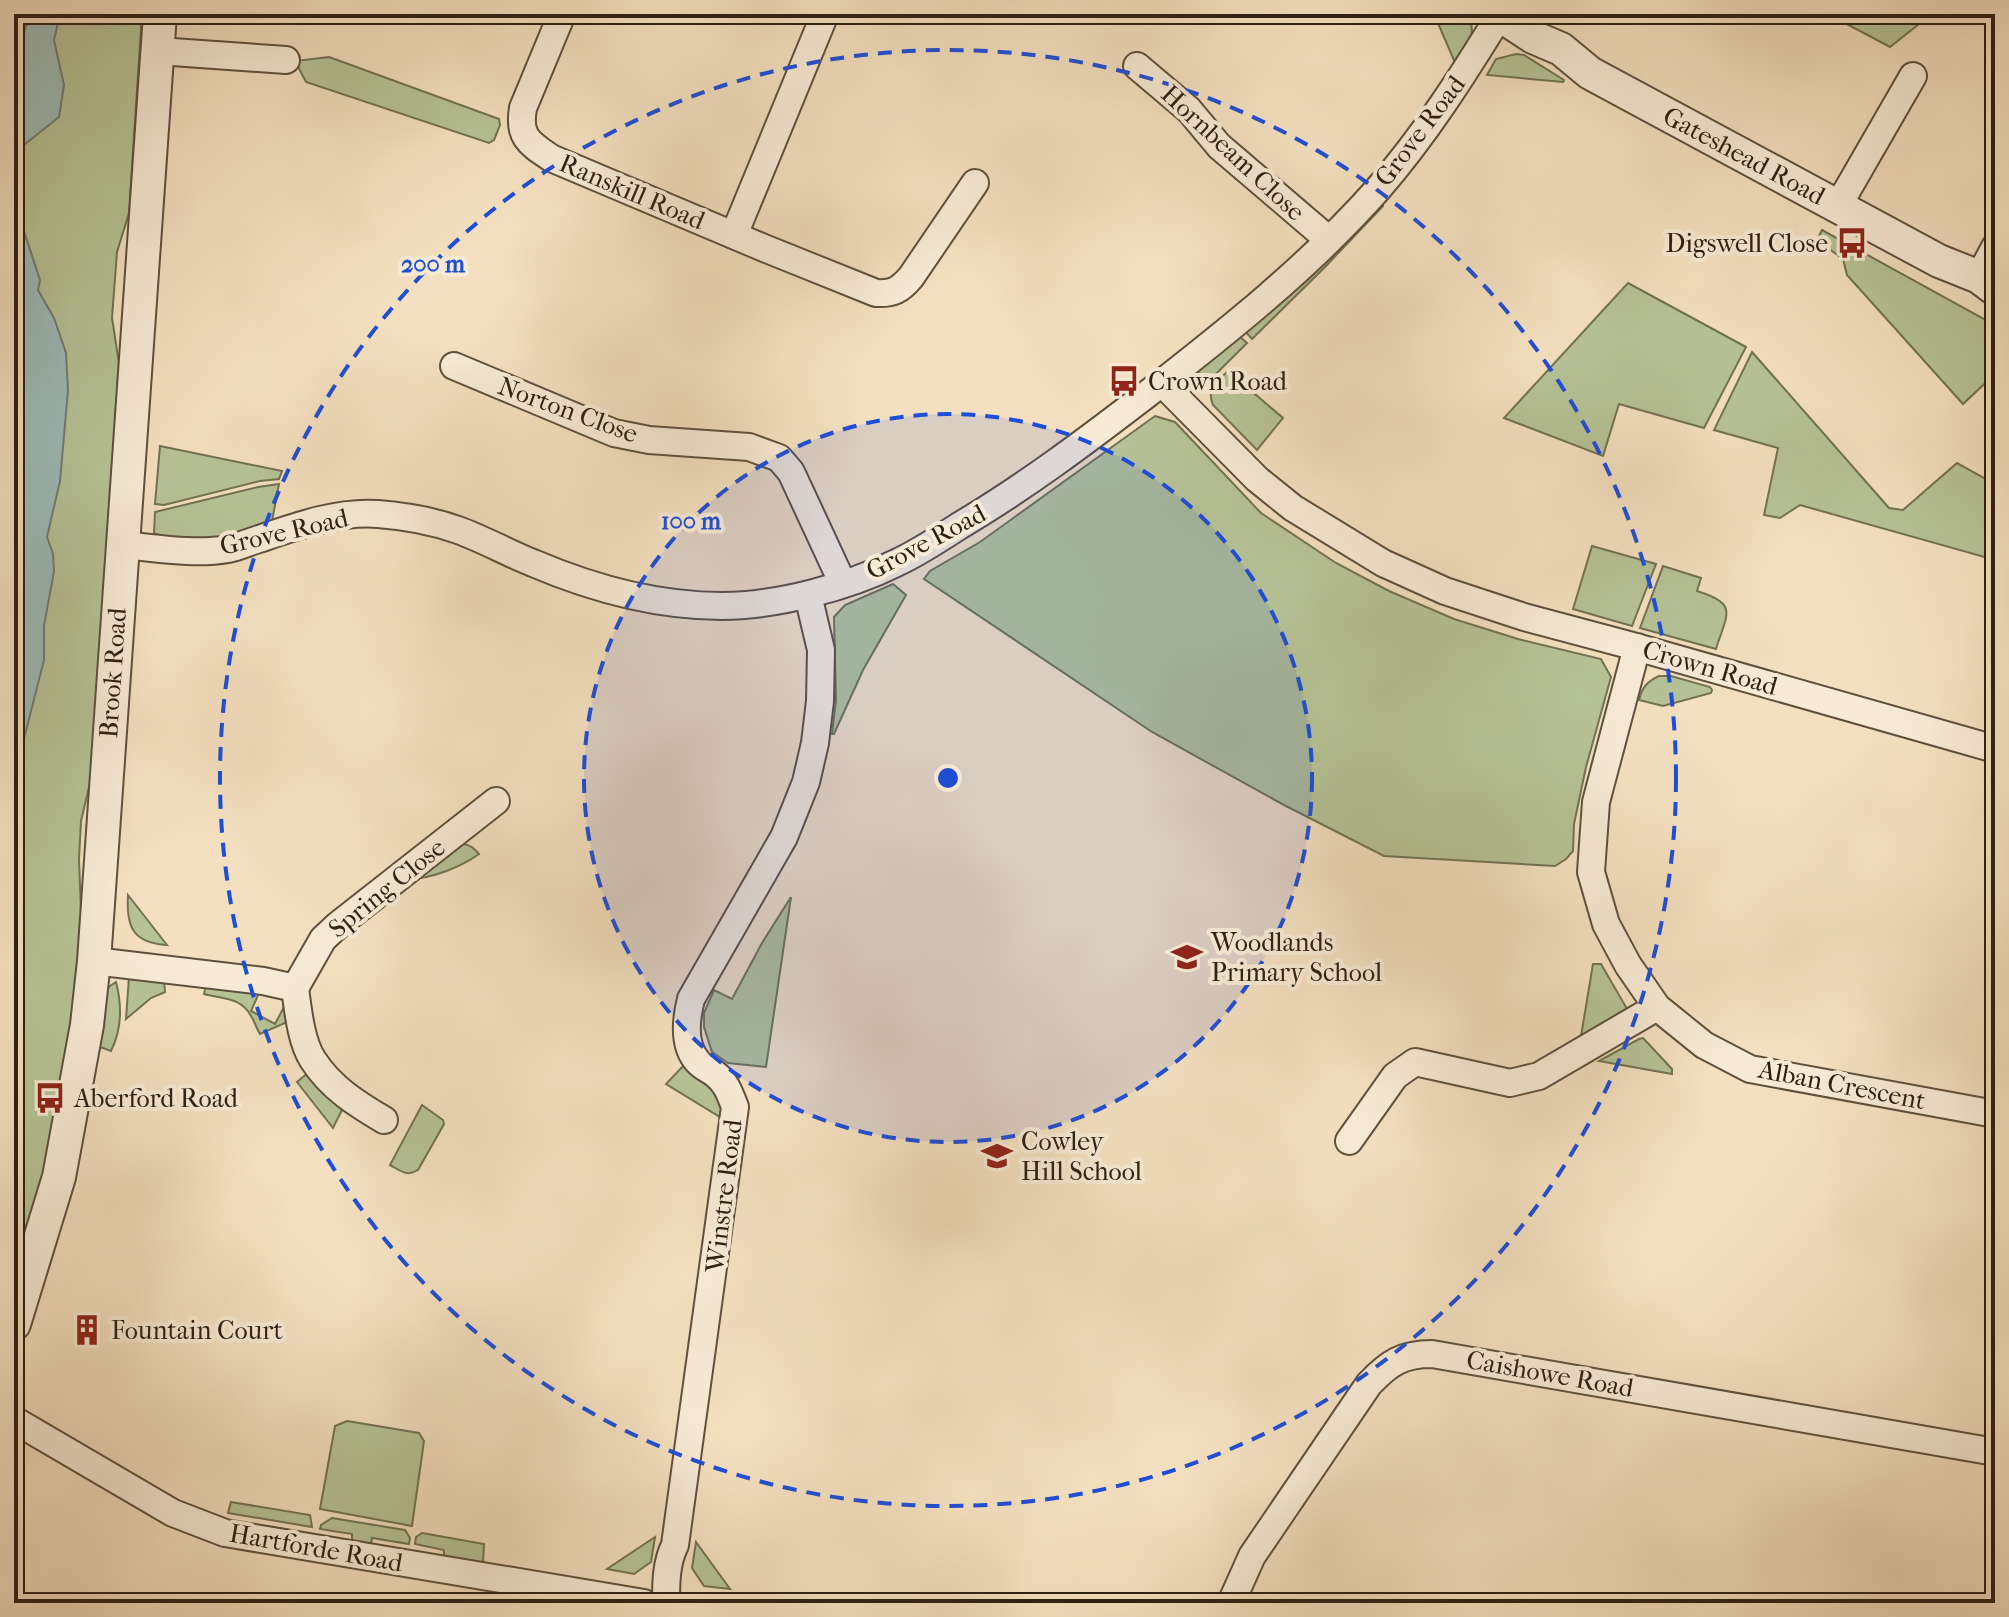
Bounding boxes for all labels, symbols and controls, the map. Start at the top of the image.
street label: Grove Road [1368,69,1472,193]
street label: Hornbeam Close [1155,79,1311,228]
street label: Gateshead Road [1658,100,1831,212]
street label: Ranskill Road [555,147,710,237]
bus stop icon: Digswell Close [1835,226,1869,260]
place label: Digswell Close [1665,228,1828,259]
text: 200 m [401,250,466,278]
bus stop icon: Crown Road [1107,364,1141,398]
place label: Crown Road [1148,366,1288,397]
street label: Norton Close [494,370,642,450]
street label: Grove Road [861,497,992,586]
street label: Grove Road [217,502,352,562]
text: 100 m [661,507,722,535]
street label: Brook Road [93,606,133,739]
street label: Crown Road [1639,634,1782,702]
centre of rings [934,764,962,792]
street label: Spring Close [323,832,452,944]
place label: Woodlands Primary School [1210,927,1382,988]
school or university icon: Woodlands Primary School [1170,940,1204,974]
street label: Alban Crescent [1755,1053,1929,1117]
bus stop icon: Aberford Road [33,1081,67,1115]
place label: Aberford Road [73,1083,239,1114]
street label: Winstre Road [699,1117,749,1275]
place label: Cowley Hill School [1021,1126,1142,1187]
school or university icon: Cowley Hill School [980,1139,1014,1173]
building icon: Fountain Court [70,1313,104,1347]
place label: Fountain Court [111,1315,283,1346]
street label: Caishowe Road [1464,1344,1637,1404]
street label: Hartforde Road [227,1518,406,1579]

